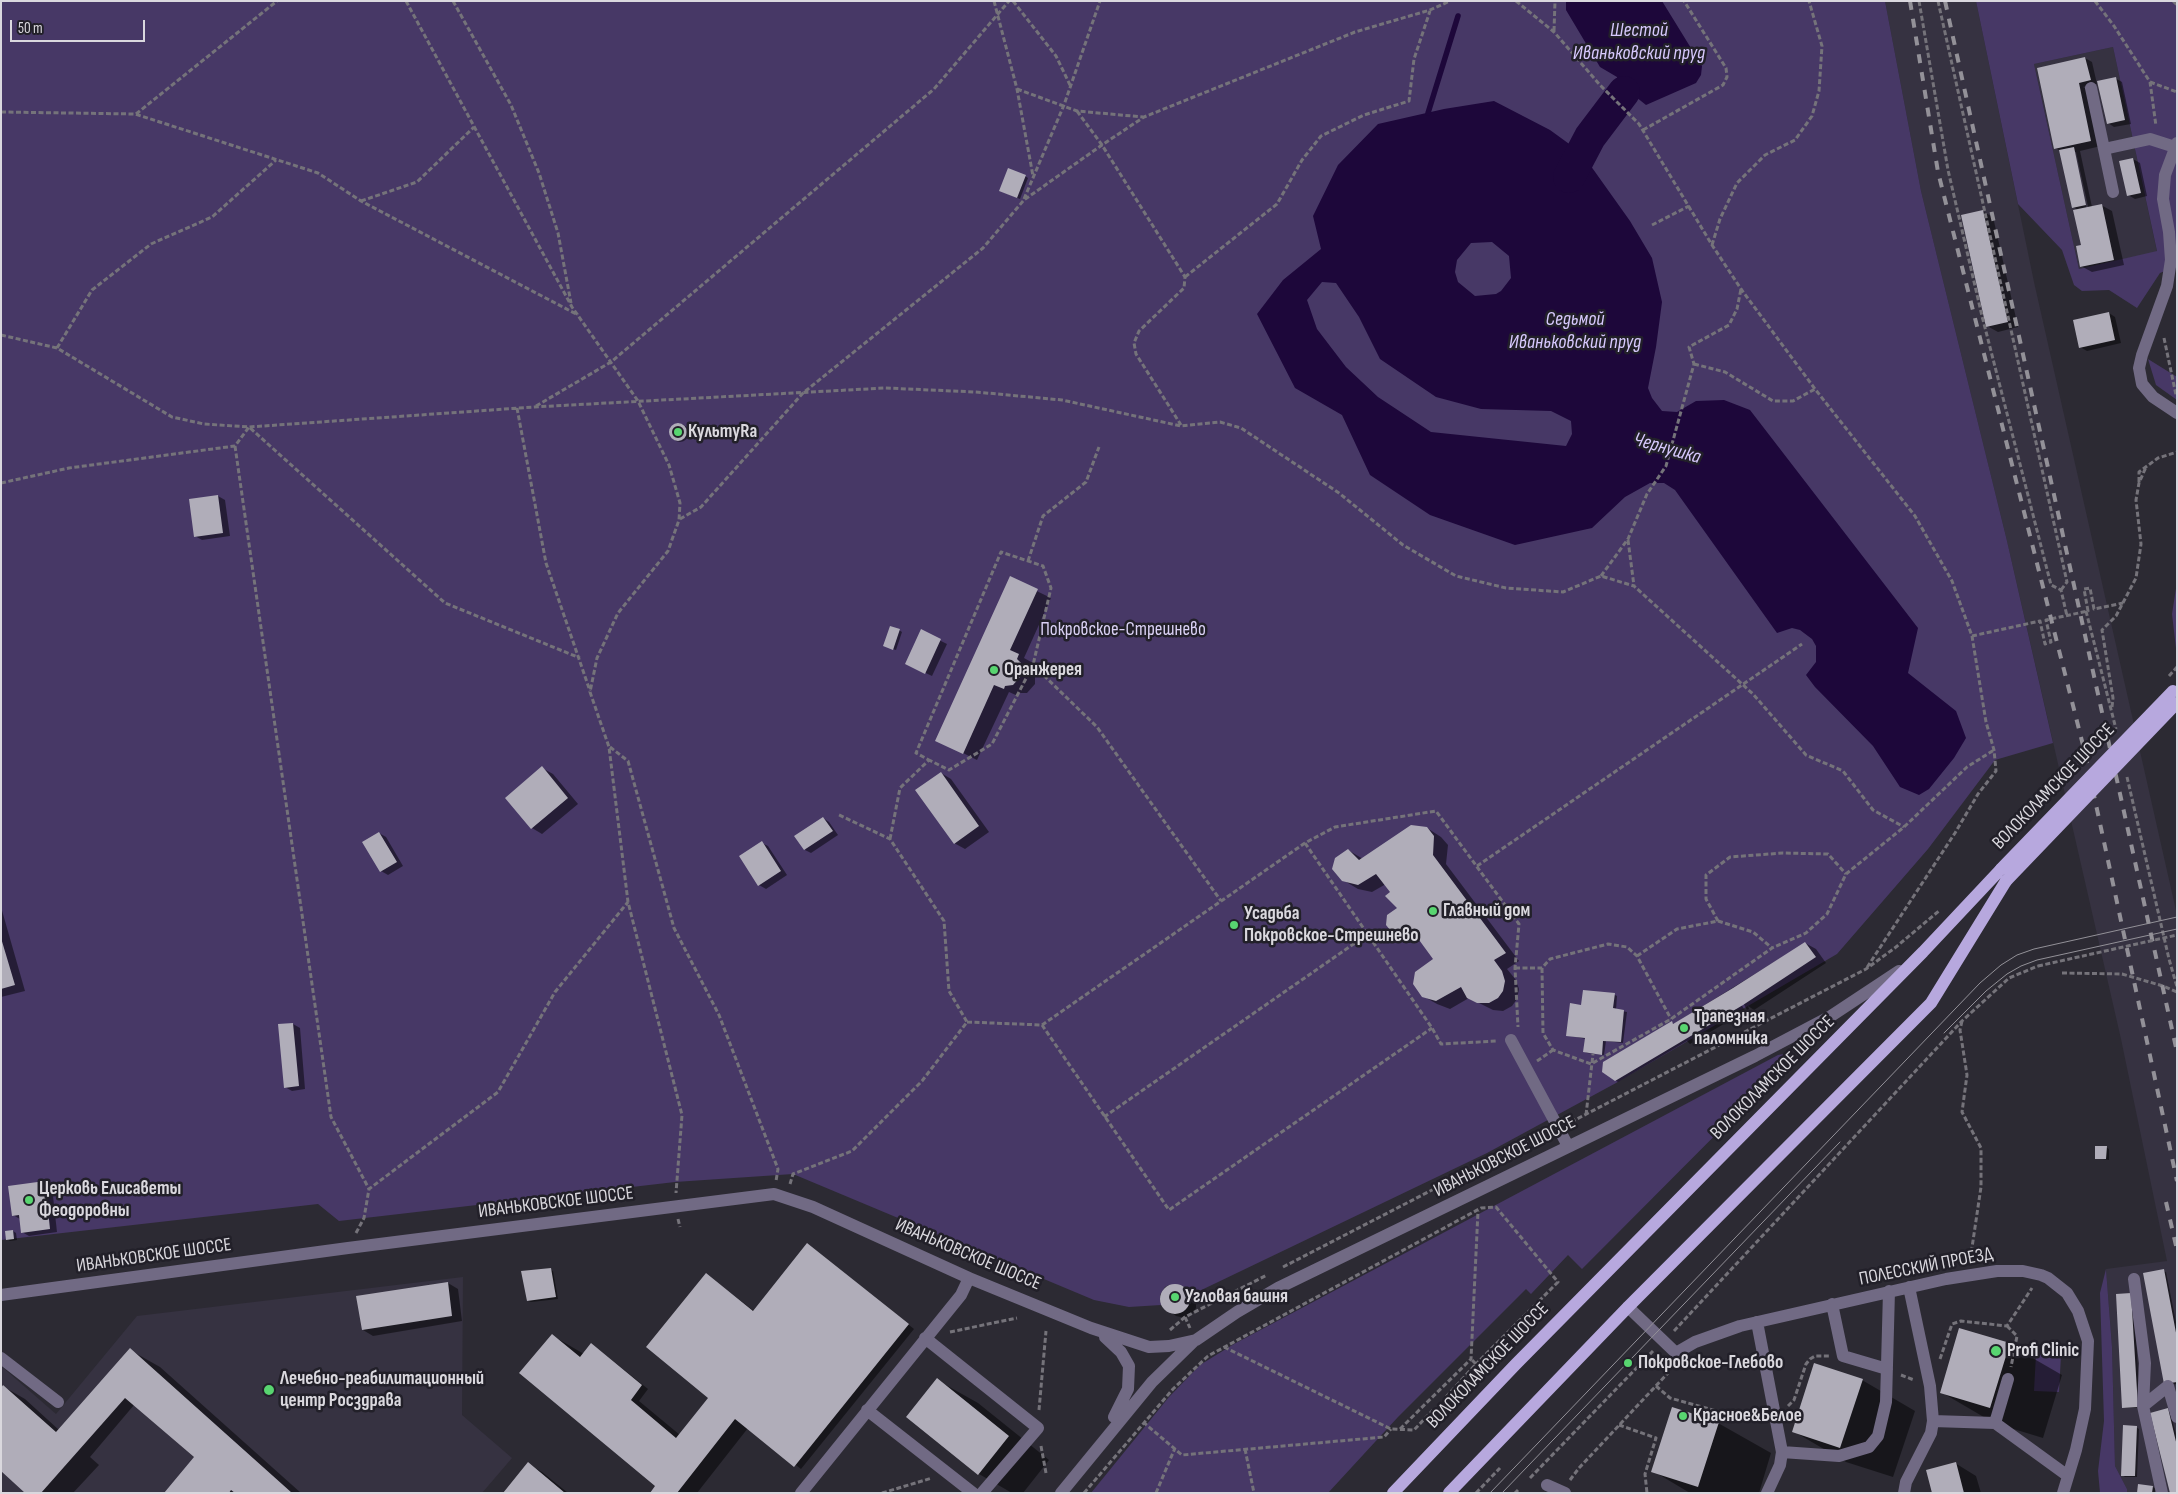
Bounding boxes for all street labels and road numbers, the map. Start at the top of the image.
street label: ВОЛОКОЛАМСКОЕ ШОССЕ [1988,719,2120,855]
street label: ВОЛОКОЛАМСКОЕ ШОССЕ [1706,1011,1840,1145]
street label: ИВАНЬКОВСКОЕ ШОССЕ [1430,1111,1580,1203]
street label: ИВАНЬКОВСКОЕ ШОССЕ [477,1182,635,1224]
street label: ИВАНЬКОВСКОЕ ШОССЕ [892,1214,1044,1296]
street label: ИВАНЬКОВСКОЕ ШОССЕ [75,1234,233,1278]
street label: ПОЛЕССКИЙ ПРОЕЗД [1857,1243,1995,1291]
street label: ВОЛОКОЛАМСКОЕ ШОССЕ [1422,1298,1554,1434]

